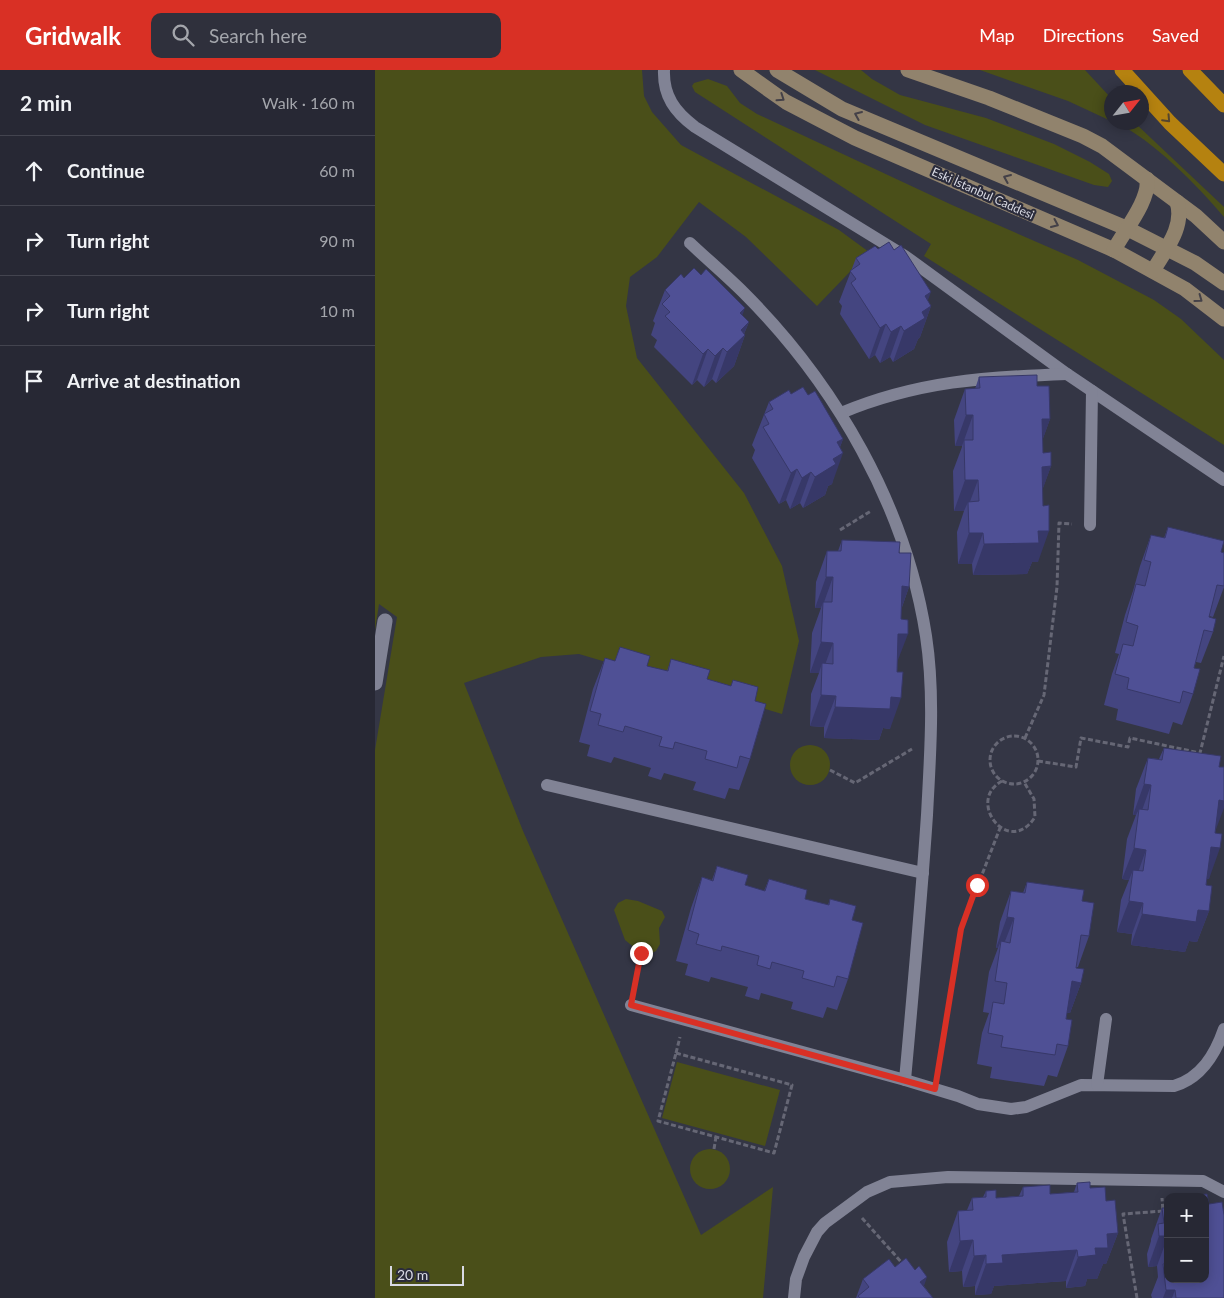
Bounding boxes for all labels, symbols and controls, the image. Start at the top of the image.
search box [151,13,501,58]
text: Gridwalk [25,21,121,50]
icon: search [169,21,197,49]
text: Search here [209,24,307,47]
text: Map [979,24,1015,46]
text: Directions [1043,24,1124,46]
text: Saved [1152,24,1199,46]
north arrow [1104,85,1149,130]
text: 2 min [20,90,72,115]
one-way arrow [775,92,784,101]
text: Walk · 160 m [262,93,355,112]
one-way arrow [854,111,862,121]
one-way arrow [1161,113,1170,122]
icon: ahead [20,157,48,185]
text: Continue [67,159,145,182]
text: 60 m [319,161,355,180]
street label: Eski İstanbul Caddesi [929,164,1037,222]
one-way arrow [1004,173,1012,183]
one-way arrow [1050,218,1059,229]
icon: right [20,227,48,255]
text: Turn right [67,229,149,252]
text: 90 m [319,231,355,250]
one-way arrow [1193,293,1203,302]
icon: right [20,297,48,325]
text: Turn right [67,299,149,322]
text: 10 m [319,301,355,320]
icon: arrive [20,367,48,395]
text: Arrive at destination [67,369,240,392]
route start [966,874,989,897]
route end [630,942,653,965]
map controls [1164,1193,1209,1283]
button: + [1164,1193,1209,1238]
button: − [1164,1238,1209,1283]
scale bar [390,1263,464,1286]
text: 20 m [397,1266,428,1283]

